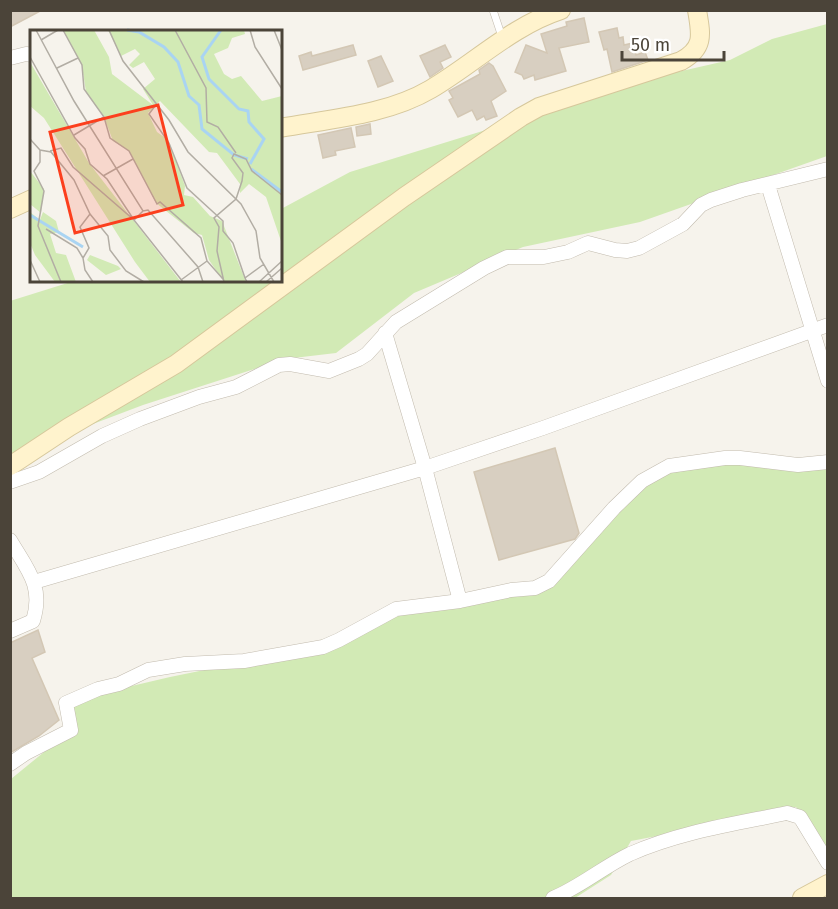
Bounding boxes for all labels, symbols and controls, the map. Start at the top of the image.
scale bar [622,24,724,62]
inset map [30,30,282,282]
text: 50 m [631,34,670,56]

